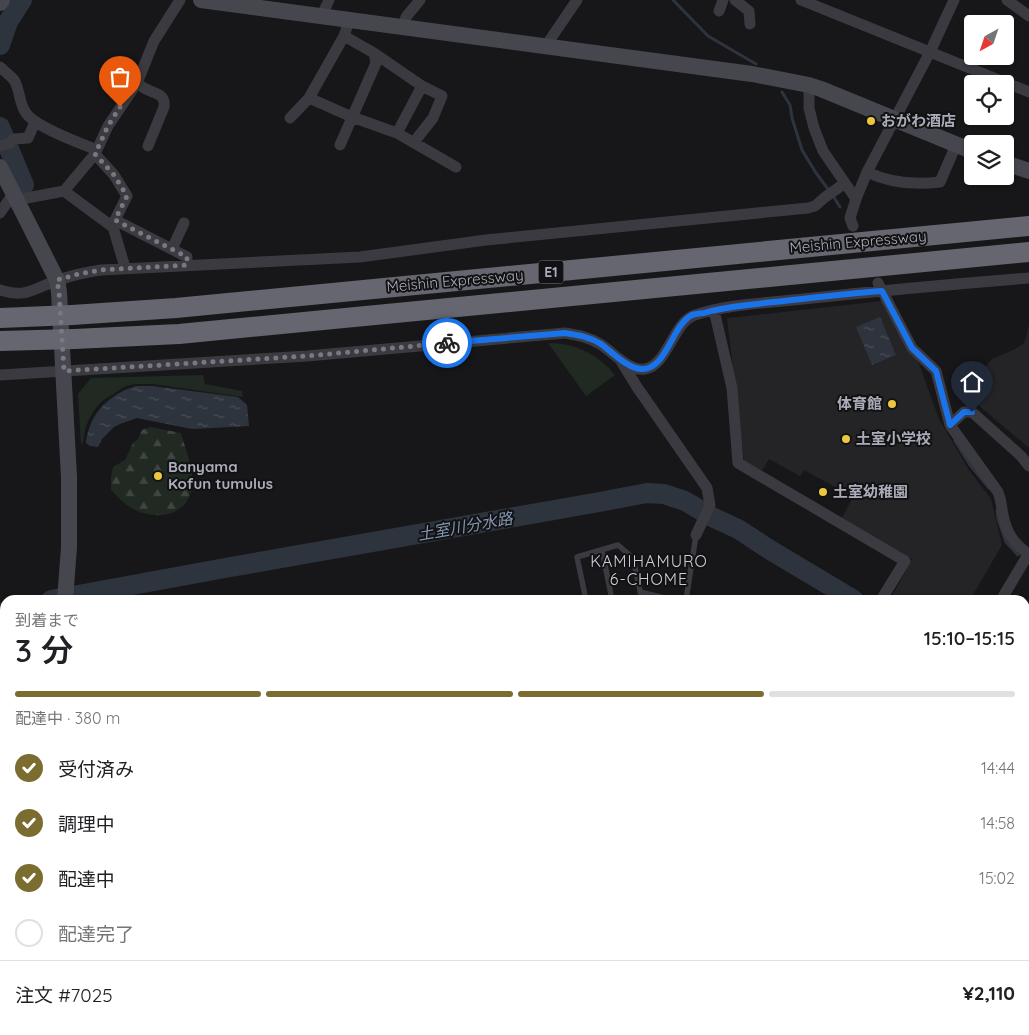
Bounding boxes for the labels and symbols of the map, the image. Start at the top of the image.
north arrow [964,15,1014,65]
pin [99,56,141,107]
place label: おがわ酒店 [881,111,956,130]
marker: おがわ酒店 [865,115,877,127]
street label: Meishin Expressway [789,226,927,257]
road number: E1 [538,260,564,284]
street label: Meishin Expressway [386,265,524,296]
courier [422,318,472,368]
pin [951,361,993,412]
place label: 体育館 [837,394,882,413]
marker: 体育館 [886,398,898,410]
place label: 土室小学校 [856,429,931,448]
marker: 土室小学校 [840,433,852,445]
place label: Banyama Kofun tumulus [168,457,273,493]
marker: Banyama Kofun tumulus [152,470,164,482]
place label: 土室幼稚園 [833,482,908,501]
marker: 土室幼稚園 [817,486,829,498]
water label: 土室川分水路 [416,507,516,544]
district label: KAMIHAMURO 6-CHOME [590,551,708,589]

